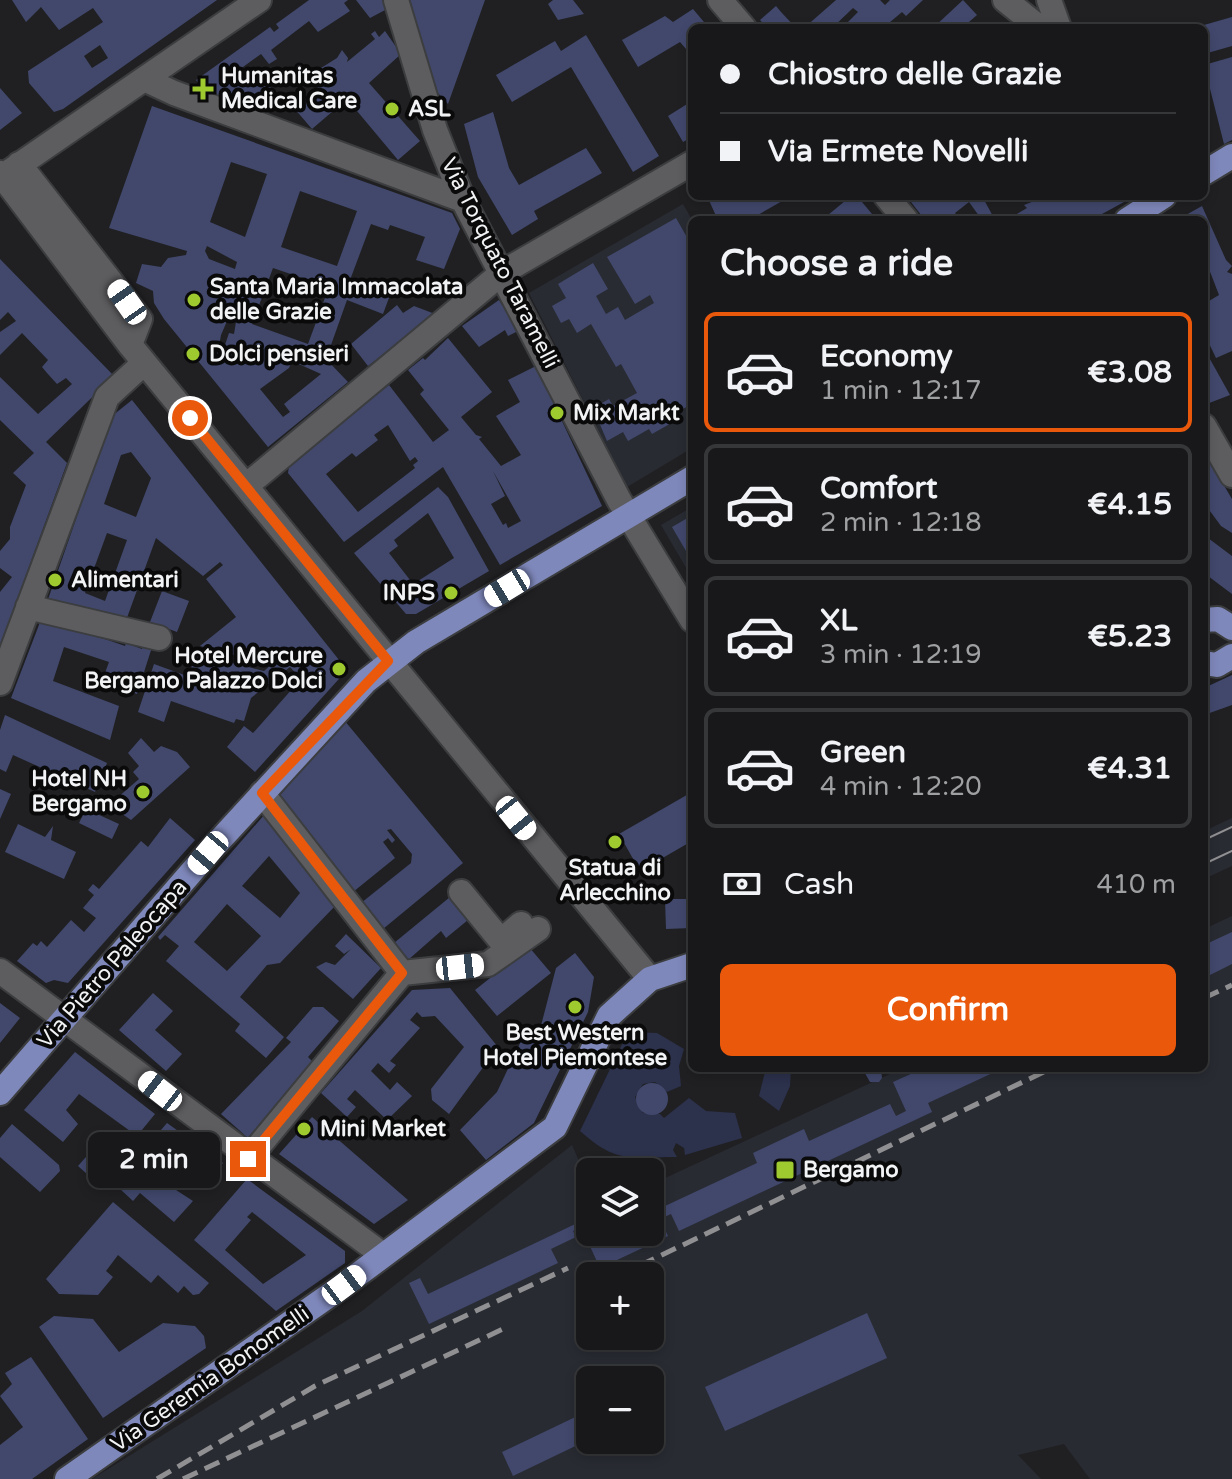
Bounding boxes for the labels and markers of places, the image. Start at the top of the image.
place label: Humanitas Medical Care [221,63,357,114]
marker: Humanitas Medical Care [192,78,214,100]
place label: ASL [408,96,451,122]
marker: ASL [383,100,401,118]
place label: Santa Maria Immacolata delle Grazie [210,274,463,325]
marker: Santa Maria Immacolata delle Grazie [185,291,203,309]
place label: Dolci pensieri [209,341,349,367]
marker: Dolci pensieri [184,345,202,363]
place label: Mix Markt [573,400,680,426]
marker: Mix Markt [548,404,566,422]
place label: Alimentari [71,567,179,593]
marker: Alimentari [46,571,64,589]
place label: INPS [383,580,435,606]
marker: INPS [442,584,460,602]
place label: Hotel Mercure Bergamo Palazzo Dolci [84,643,323,694]
marker: Hotel Mercure Bergamo Palazzo Dolci [330,660,348,678]
place label: Hotel NH Bergamo [31,766,127,817]
marker: Hotel NH Bergamo [134,783,152,801]
marker: Statua di Arlecchino [606,833,624,851]
place label: Statua di Arlecchino [559,855,671,906]
marker: Best Western Hotel Piemontese [566,998,584,1016]
place label: Best Western Hotel Piemontese [483,1020,667,1071]
place label: Mini Market [320,1116,446,1142]
marker: Mini Market [295,1120,313,1138]
place label: Bergamo [803,1157,899,1183]
marker: Bergamo [774,1159,796,1181]

